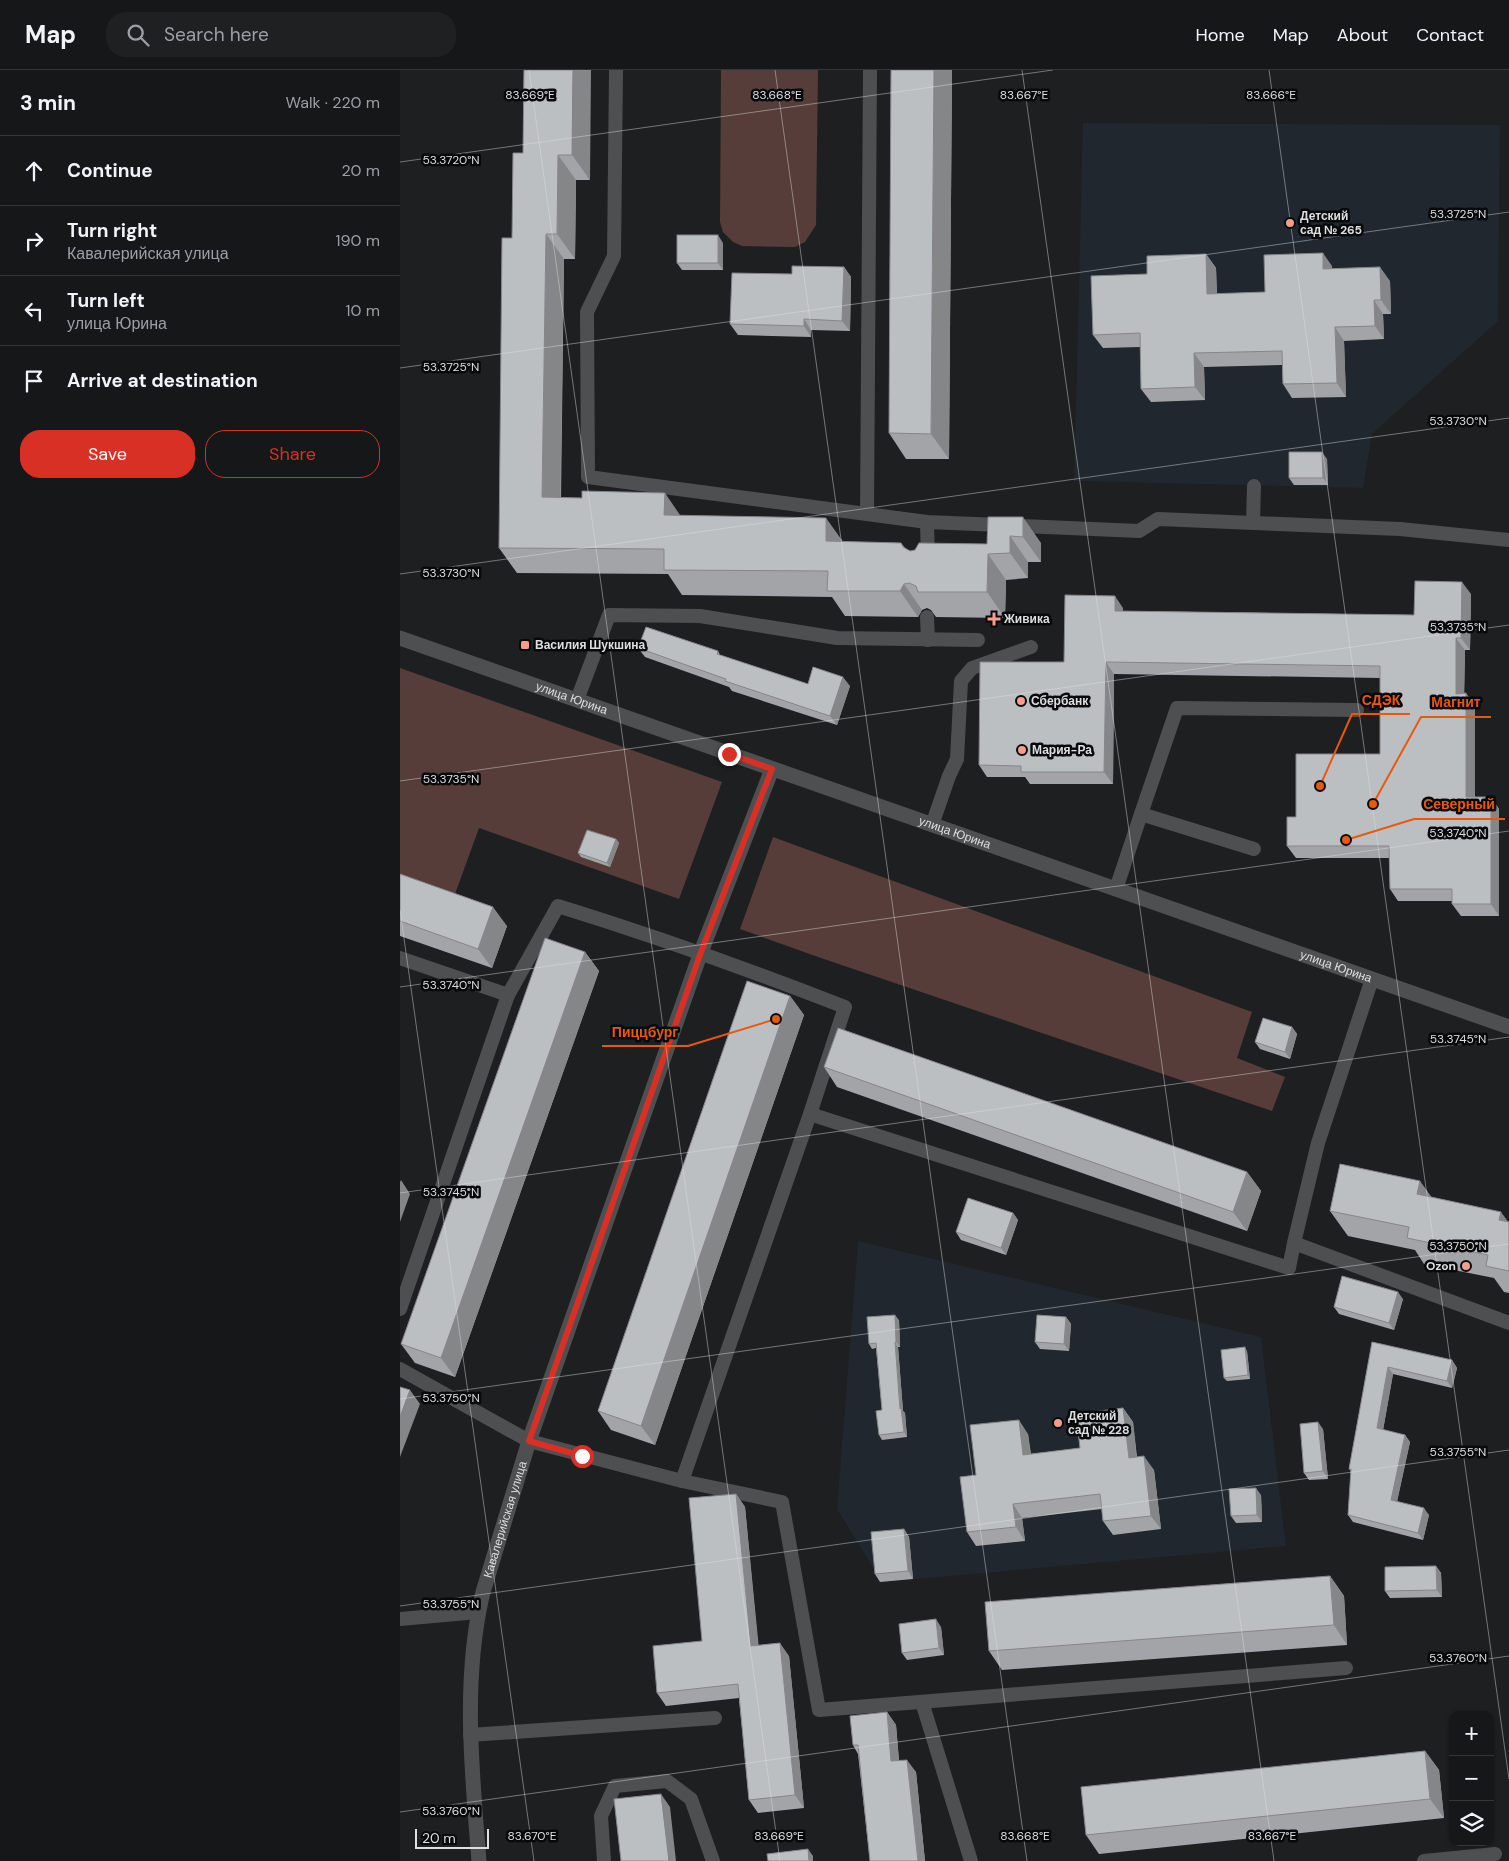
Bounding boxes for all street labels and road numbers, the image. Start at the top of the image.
street label: улица Юрина [534,678,610,718]
street label: улица Юрина [917,813,993,853]
street label: улица Юрина [1298,946,1374,986]
street label: Кавалерийская улица [480,1459,531,1580]

